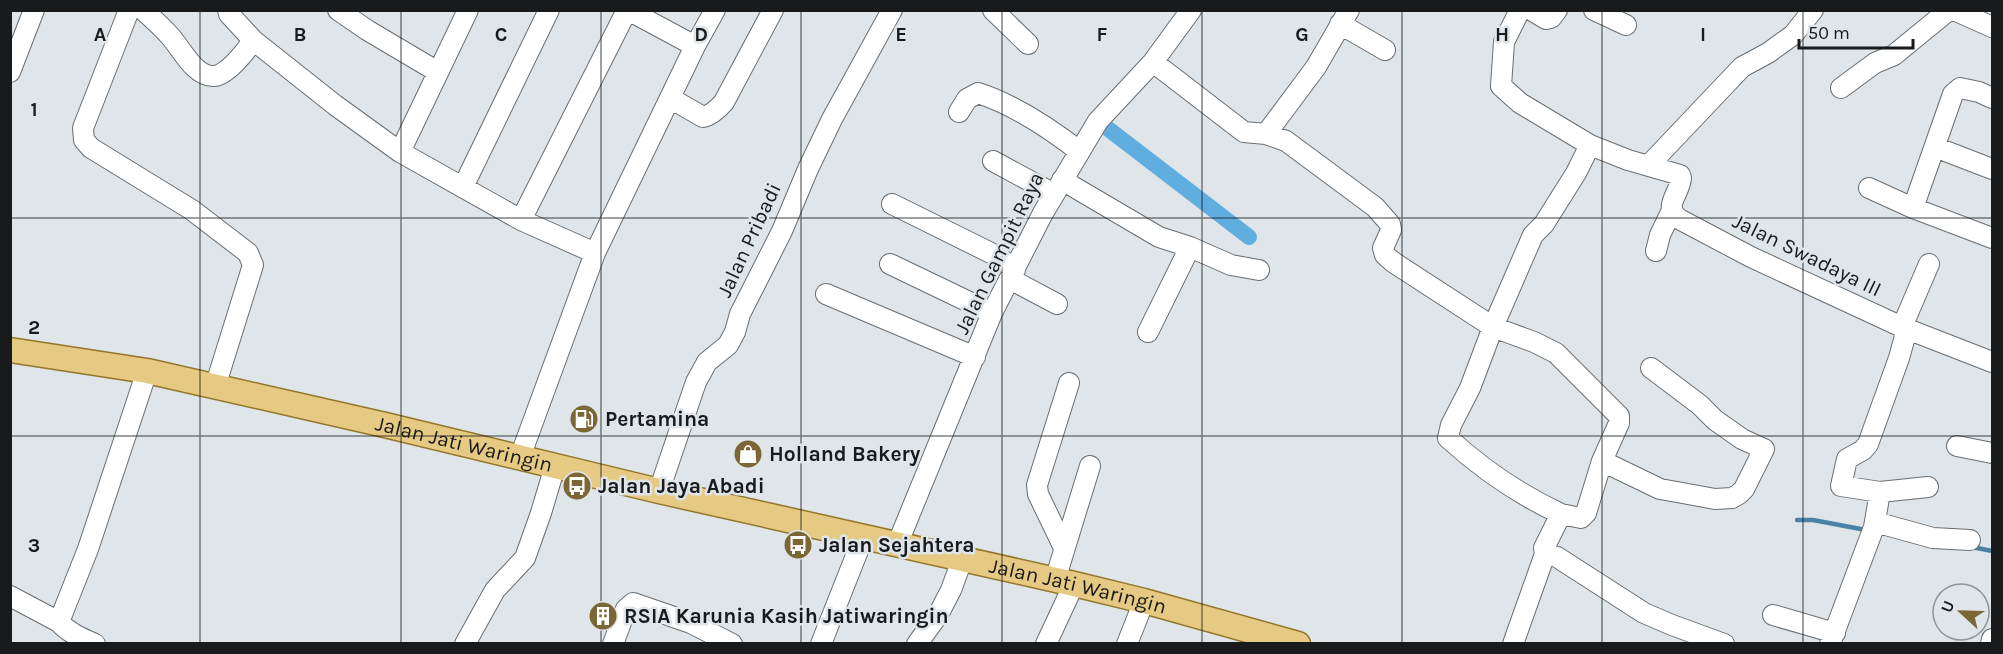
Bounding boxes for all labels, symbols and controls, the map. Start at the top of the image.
scale bar [1799,12,1913,50]
text: 50 m [1808,22,1850,44]
text: A [94,23,107,46]
text: B [294,23,306,46]
text: C [495,23,507,46]
text: D [694,23,708,46]
text: E [895,23,907,46]
text: F [1097,23,1108,46]
text: G [1295,23,1309,46]
text: H [1495,23,1509,46]
text: I [1700,23,1706,46]
text: 1 [30,98,38,121]
street label: Jalan Gampit Raya [949,168,1049,338]
street label: Jalan Pribadi [712,179,786,301]
street label: Jalan Swadaya III [1729,209,1885,301]
text: 2 [28,316,40,339]
fuel station icon: Pertamina [568,403,600,435]
place label: Pertamina [605,407,709,431]
street label: Jalan Jati Waringin [373,411,555,477]
shop icon: Holland Bakery [732,438,764,470]
place label: Holland Bakery [769,442,921,466]
bus stop icon: Jalan Jaya Abadi [561,470,593,502]
place label: Jalan Jaya Abadi [598,474,765,498]
bus stop icon: Jalan Sejahtera [782,529,814,561]
place label: Jalan Sejahtera [819,533,975,557]
text: 3 [28,534,40,557]
street label: Jalan Jati Waringin [987,553,1169,619]
north arrow [1931,582,1991,642]
text: U [1937,598,1958,615]
building icon: RSIA Karunia Kasih Jatiwaringin [587,600,619,632]
place label: RSIA Karunia Kasih Jatiwaringin [624,604,949,628]

